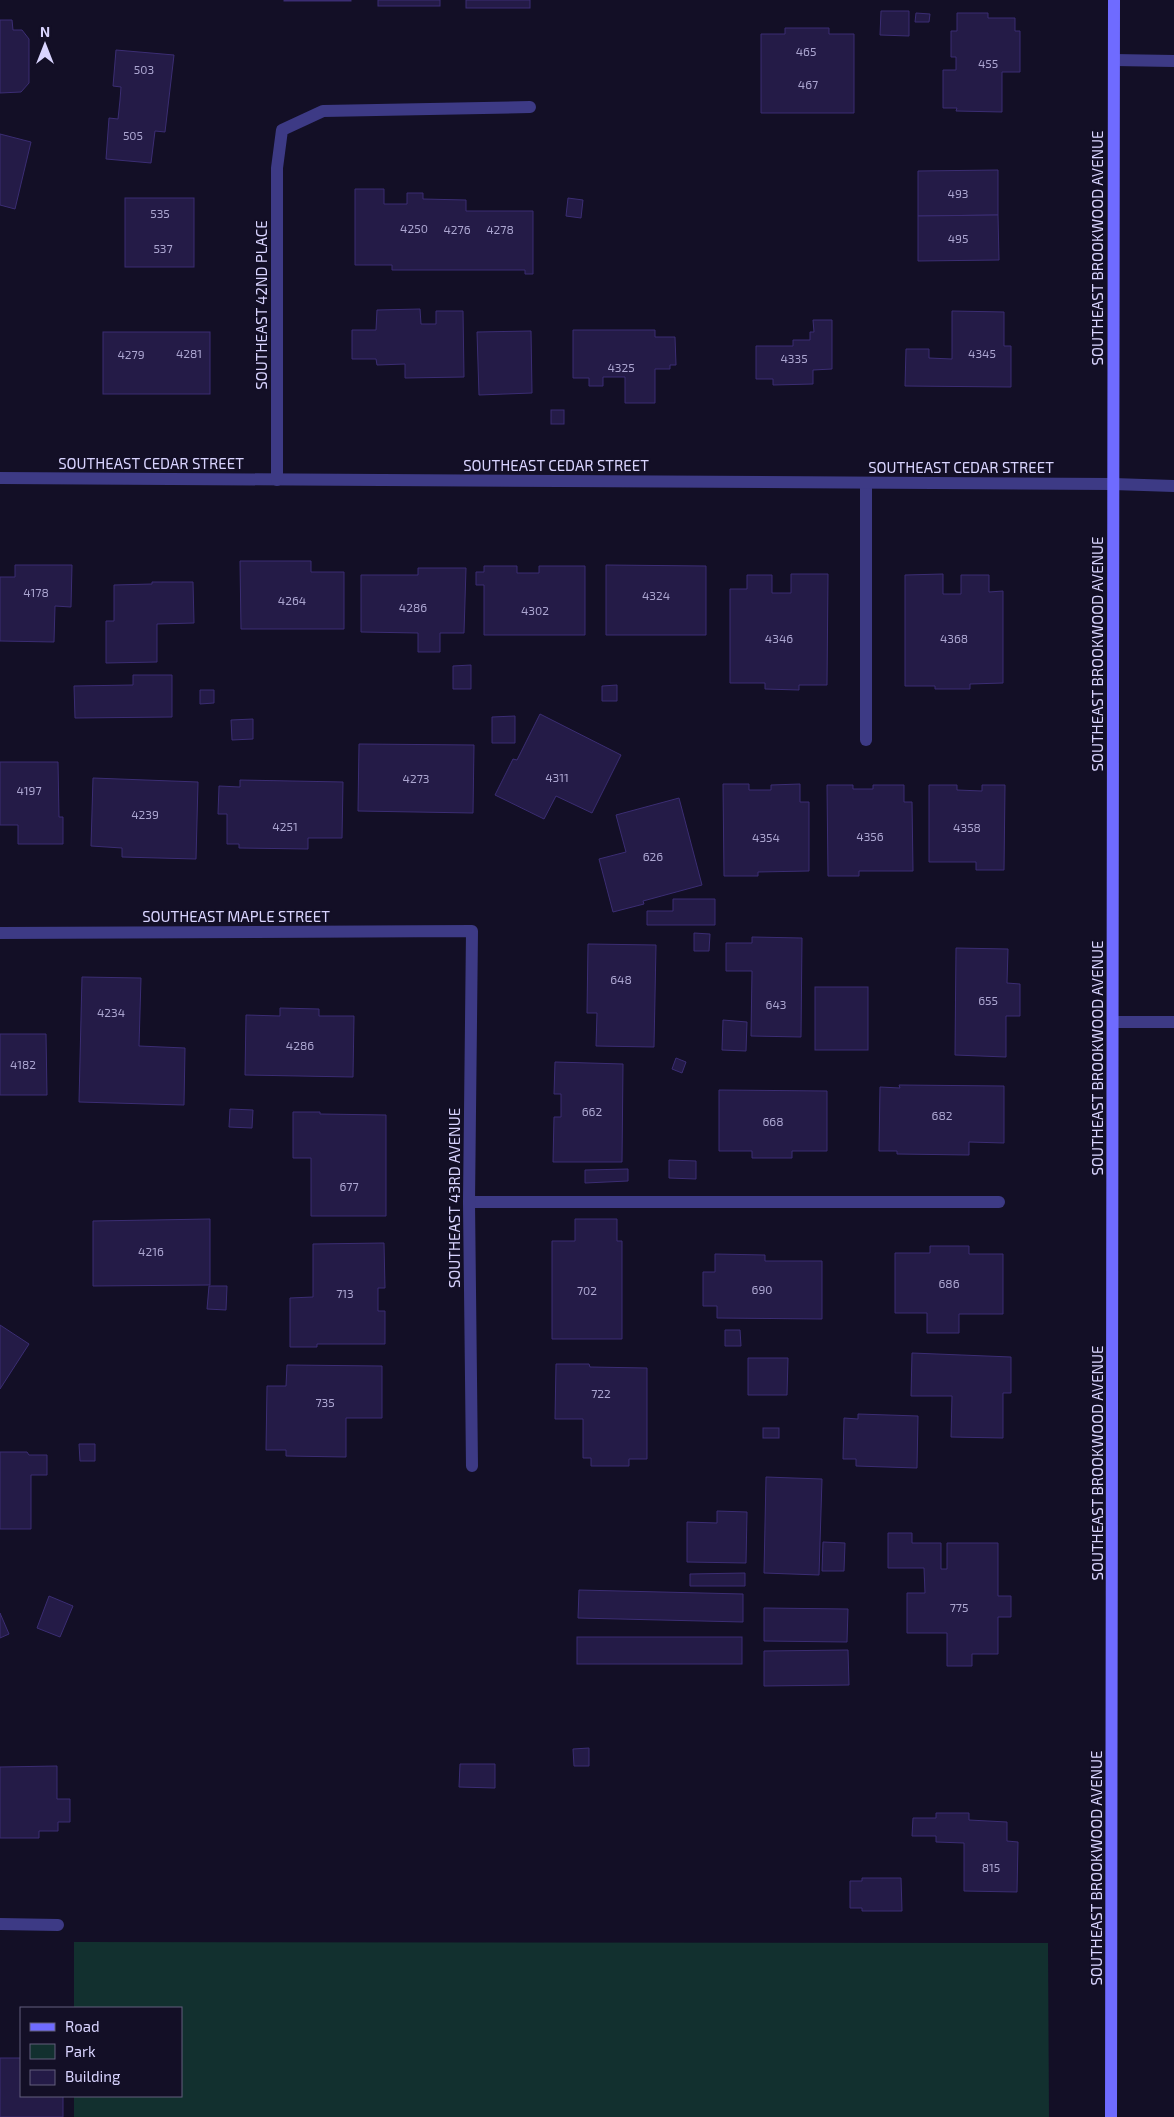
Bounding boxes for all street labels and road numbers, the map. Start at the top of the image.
street label: SOUTHEAST BROOKWOOD AVENUE [1088,130,1106,366]
street label: SOUTHEAST 42ND PLACE [252,220,270,390]
street label: SOUTHEAST CEDAR STREET [58,454,244,472]
street label: SOUTHEAST CEDAR STREET [463,456,649,474]
street label: SOUTHEAST CEDAR STREET [868,458,1054,476]
street label: SOUTHEAST BROOKWOOD AVENUE [1088,536,1106,772]
street label: SOUTHEAST MAPLE STREET [142,907,330,925]
street label: SOUTHEAST BROOKWOOD AVENUE [1088,940,1106,1176]
street label: SOUTHEAST 43RD AVENUE [445,1108,463,1288]
street label: SOUTHEAST BROOKWOOD AVENUE [1088,1345,1106,1581]
street label: SOUTHEAST BROOKWOOD AVENUE [1087,1750,1105,1986]

